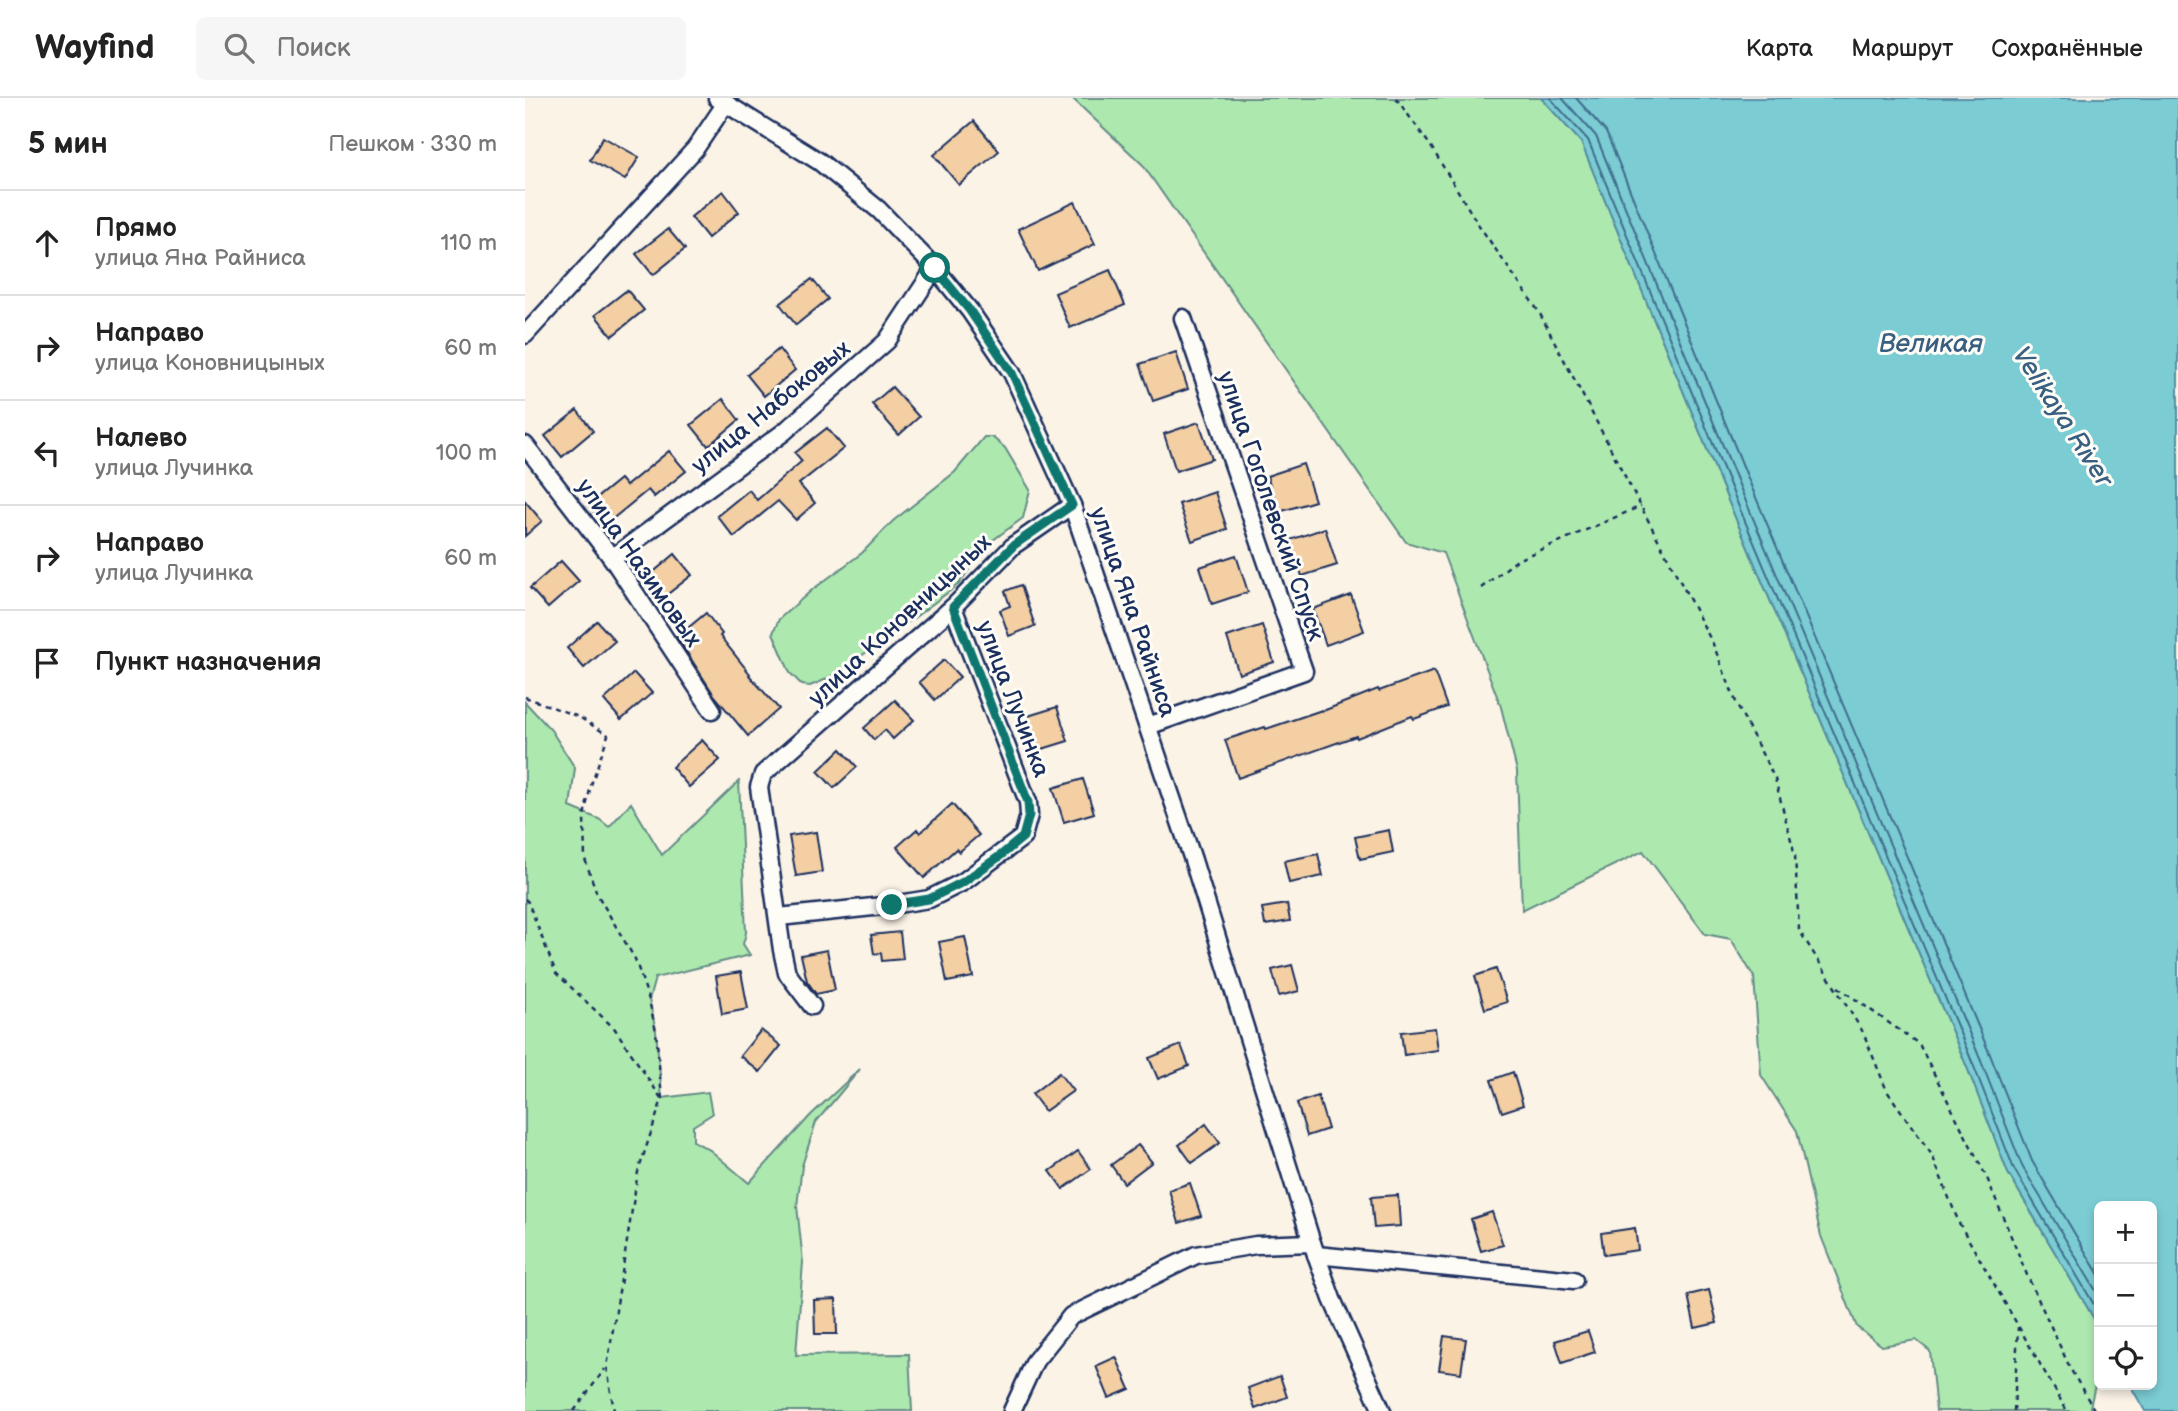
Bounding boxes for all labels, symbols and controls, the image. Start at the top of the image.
search box [196,17,686,80]
text: Wayfind [35,28,154,68]
icon: search [220,29,258,67]
text: Поиск [276,33,351,64]
text: Карта [1746,34,1813,63]
text: Маршрут [1851,34,1953,63]
text: Сохранённые [1991,34,2143,63]
text: 5 мин [28,126,108,162]
text: Пешком · 330 m [328,130,497,158]
text: Прямо [95,213,177,244]
icon: ahead [28,224,66,262]
text: 110 m [440,229,497,257]
text: улица Яна Райниса [95,244,306,272]
route start [919,252,950,283]
text: Направо [95,318,204,349]
icon: right [28,329,66,367]
water label: Великая [1879,329,1984,360]
text: 60 m [444,334,497,362]
street label: улица Набоковых [686,334,856,480]
water label: Velikaya River [2005,341,2120,494]
text: улица Коновницыных [95,349,325,377]
street label: улица Гоголевский Спуск [1211,367,1331,645]
text: Налево [95,423,187,454]
icon: left [28,434,66,472]
text: 100 m [436,439,497,467]
text: улица Лучинка [95,454,253,482]
street label: улица Назимовых [570,473,708,653]
street label: улица Яна Райниса [1083,503,1183,721]
text: Направо [95,528,204,559]
street label: улица Коновницыных [802,528,998,712]
icon: right [28,539,66,577]
text: 60 m [444,544,497,572]
text: улица Лучинка [95,559,253,587]
street label: улица Лучинка [970,617,1056,781]
icon: arrive [28,644,66,682]
text: Пункт назначения [95,647,321,678]
route end [876,889,907,920]
map controls [2094,1201,2157,1390]
button: + [2094,1201,2157,1264]
button: − [2094,1264,2157,1327]
button: locate [2094,1327,2157,1390]

